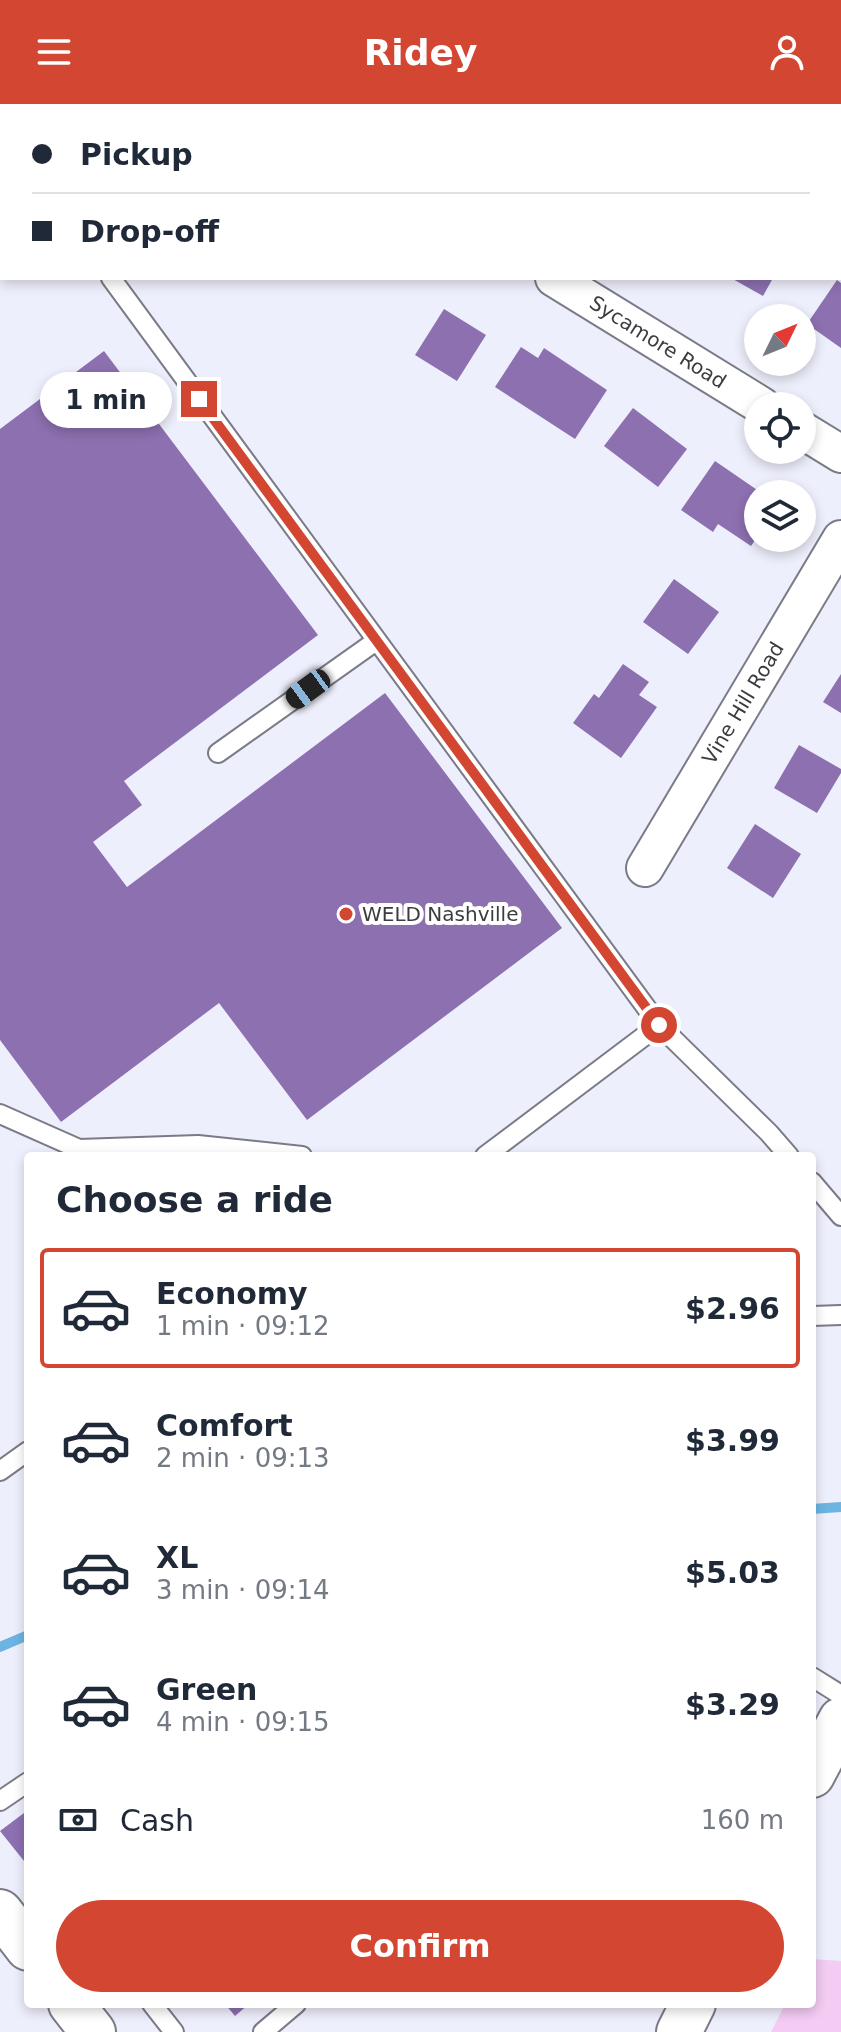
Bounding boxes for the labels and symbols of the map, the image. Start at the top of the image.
street label: Sycamore Road [585,290,731,394]
north arrow [744,304,816,376]
callout: 1 min [39,371,171,427]
route end [181,381,217,417]
street label: Vine Hill Road [697,638,789,768]
car [282,665,334,713]
place label: WELD Nashville [362,902,518,926]
marker: WELD Nashville [337,905,355,923]
route start [641,1007,677,1043]

